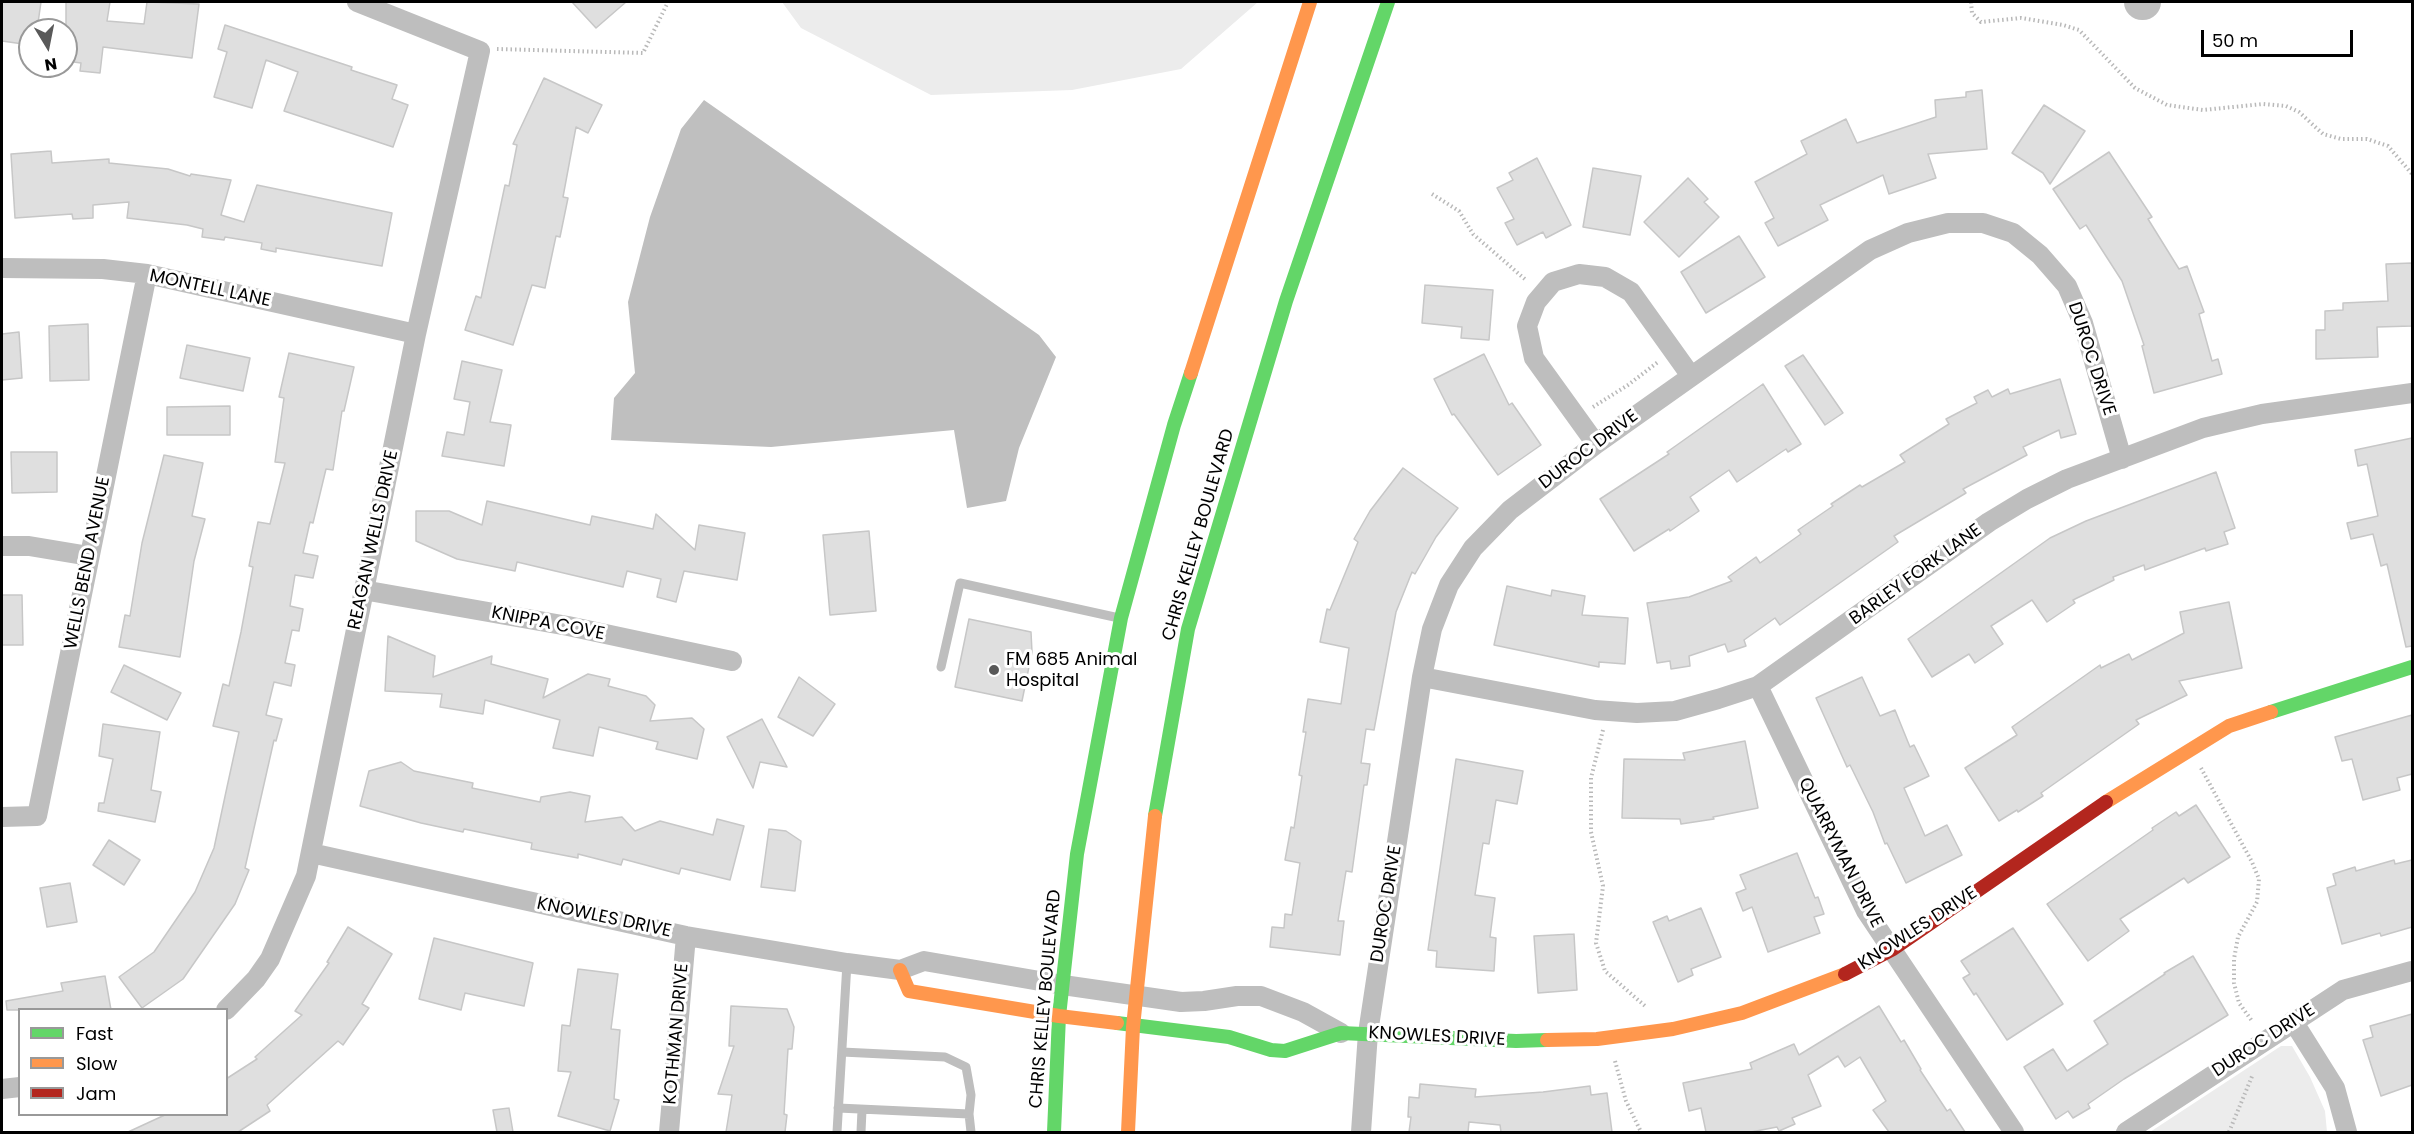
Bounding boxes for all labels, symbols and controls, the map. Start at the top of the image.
north arrow [18,18,78,78]
scale bar [2204,18,2356,56]
text: 50 m [2212,28,2258,53]
text: N [43,52,59,77]
street label: MONTELL LANE [147,266,273,312]
street label: DUROC DRIVE [2062,299,2120,419]
street label: DUROC DRIVE [1535,406,1643,494]
street label: CHRIS KELLEY BOULEVARD [1158,427,1240,643]
street label: REAGAN WELLS DRIVE [344,448,404,632]
street label: WELLS BEND AVENUE [61,475,115,651]
street label: BARLEY FORK LANE [1846,520,1986,630]
street label: KNIPPA COVE [489,602,607,646]
place label: FM 685 Animal Hospital [1006,649,1137,692]
marker: FM 685 Animal Hospital [987,663,1001,677]
street label: QUARRYMAN DRIVE [1793,774,1887,932]
street label: DUROC DRIVE [1367,844,1407,964]
street label: KNOWLES DRIVE [1855,883,1981,975]
street label: CHRIS KELLEY BOULEVARD [1026,889,1066,1109]
street label: KNOWLES DRIVE [535,893,673,943]
street label: KOTHMAN DRIVE [660,962,694,1106]
street label: DUROC DRIVE [2209,1000,2319,1082]
legend [18,1008,228,1116]
text: Fast [76,1021,113,1046]
street label: KNOWLES DRIVE [1368,1023,1506,1051]
text: Slow [76,1051,117,1076]
text: Jam [76,1081,116,1106]

